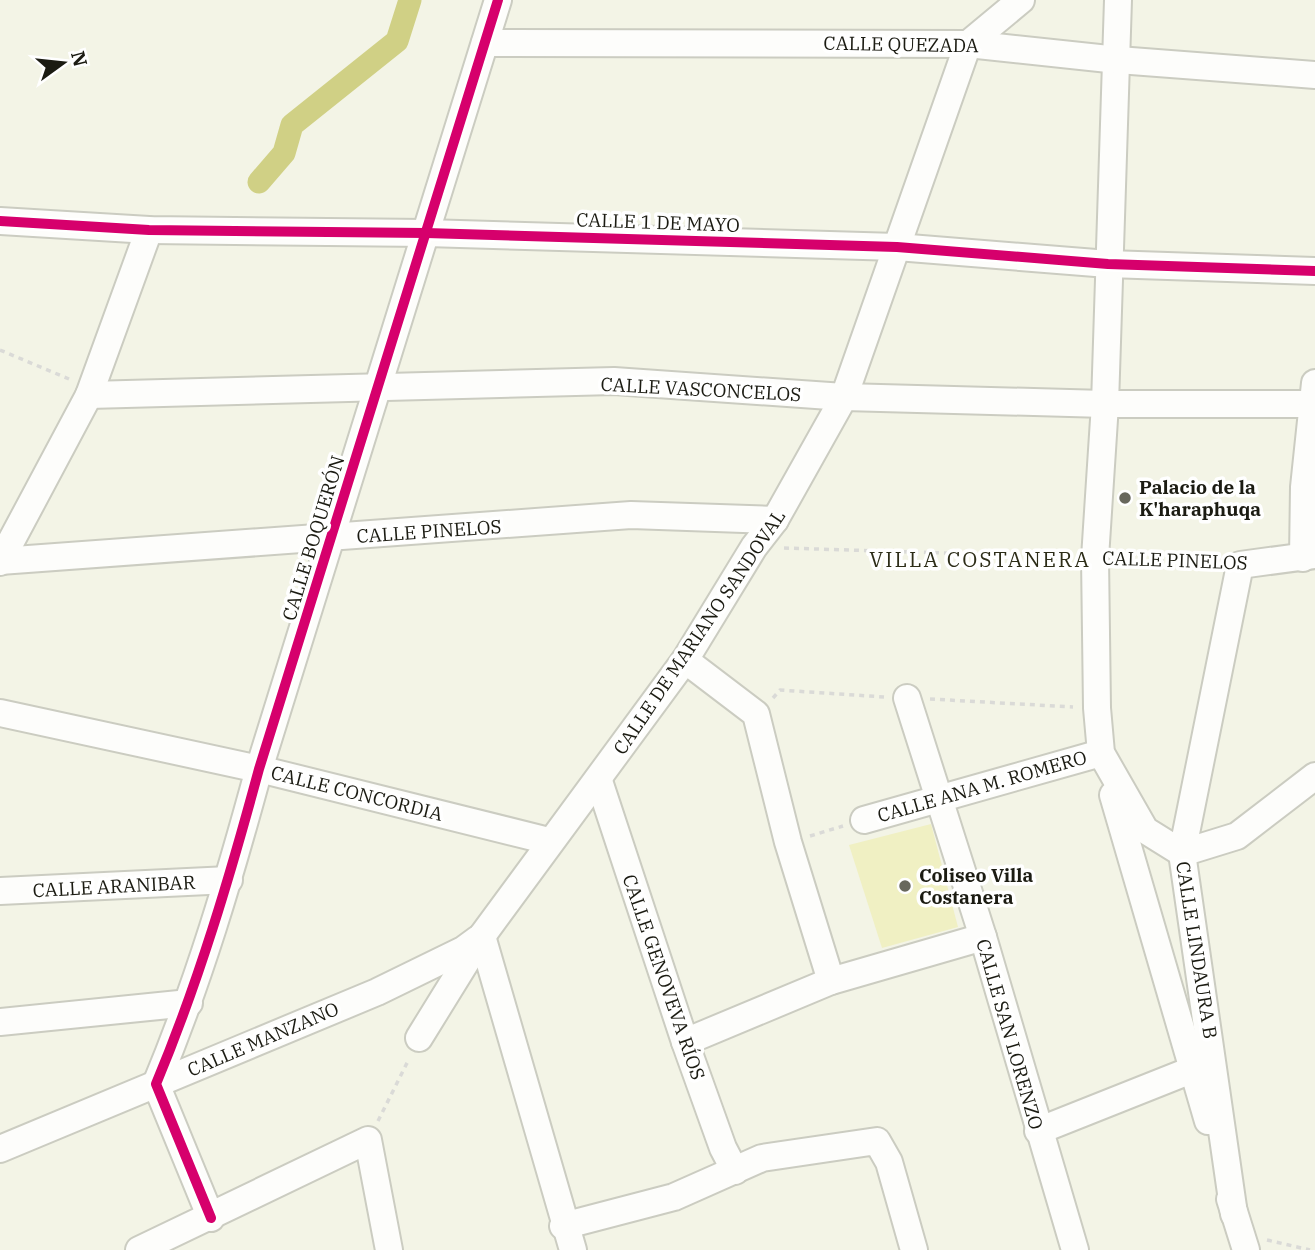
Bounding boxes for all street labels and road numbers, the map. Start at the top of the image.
street label: CALLE QUEZADA [823,31,979,57]
street label: CALLE 1 DE MAYO [576,207,740,237]
street label: CALLE VASCONCELOS [600,372,802,406]
street label: CALLE BOQUERÓN [276,452,350,624]
street label: CALLE DE MARIANO SANDOVAL [608,505,790,759]
street label: CALLE PINELOS [356,514,502,548]
street label: CALLE PINELOS [1102,545,1248,575]
street label: CALLE ANA M. ROMERO [875,745,1089,827]
street label: CALLE CONCORDIA [269,760,445,826]
street label: CALLE LINDAURA B [1171,859,1223,1041]
street label: CALLE ARANIBAR [32,870,196,902]
street label: CALLE GENOVEVA RÍOS [618,871,710,1083]
street label: CALLE SAN LORENZO [971,936,1049,1132]
street label: CALLE MANZANO [184,996,342,1082]

